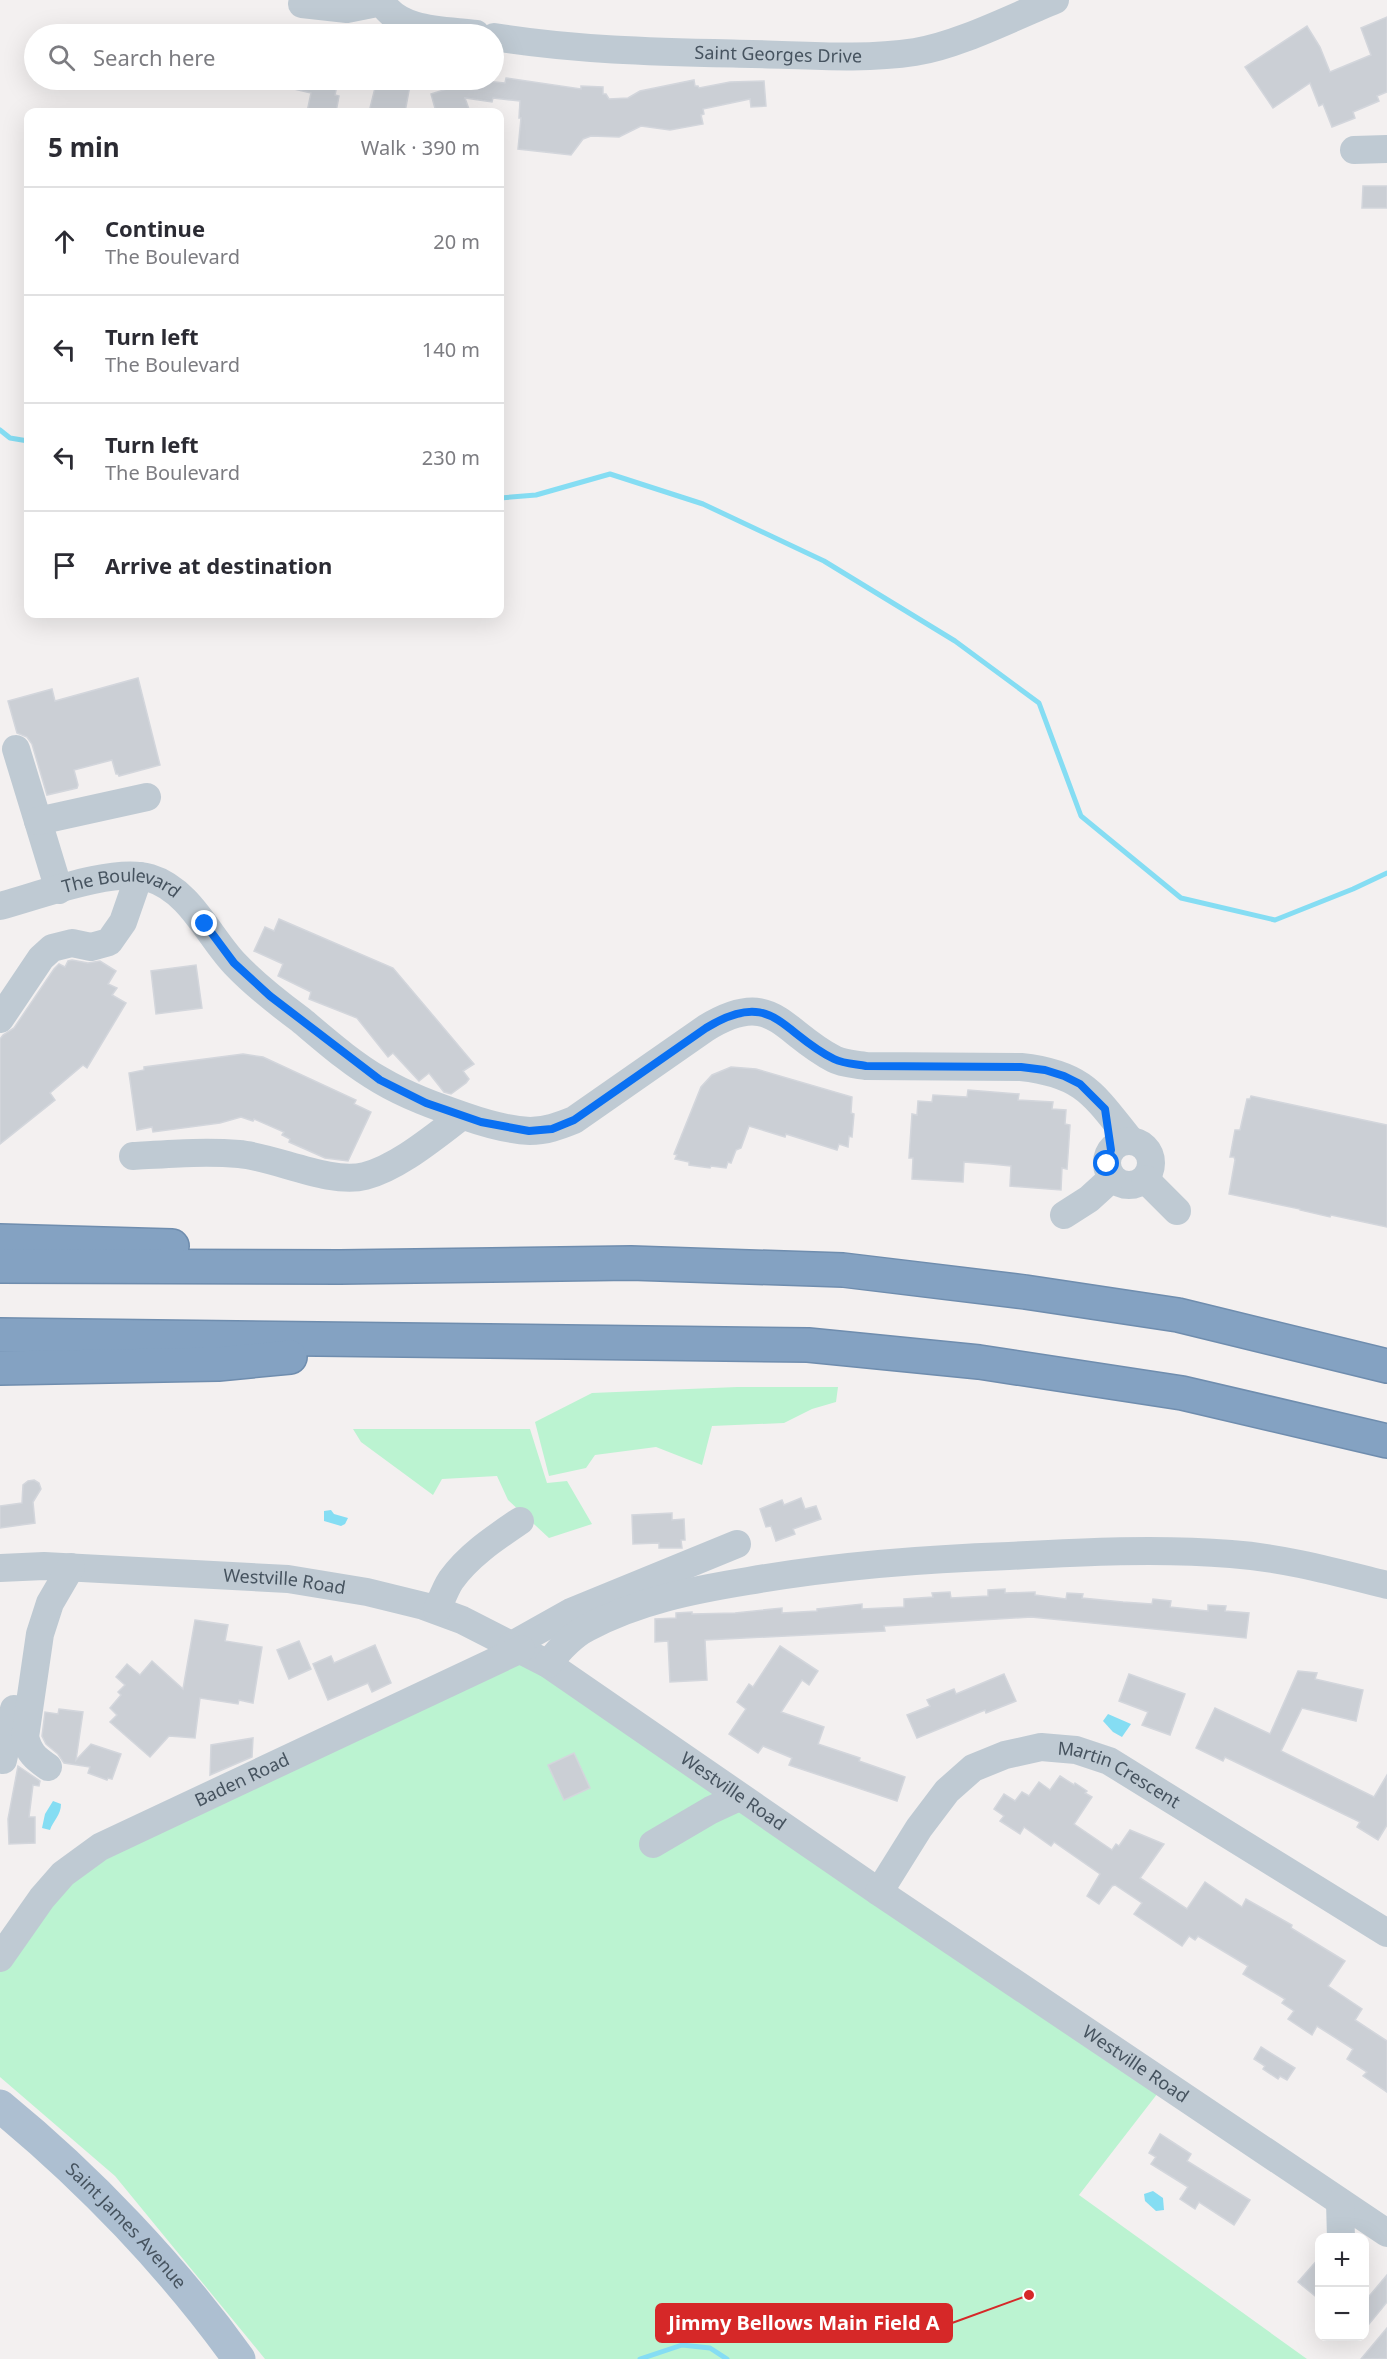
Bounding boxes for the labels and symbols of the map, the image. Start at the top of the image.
street label: Saint Georges Drive [694,40,862,67]
street label: The Boulevard [59,862,186,903]
route end [191,910,217,936]
route start [1093,1150,1119,1176]
street label: Westville Road [223,1563,347,1599]
street label: Martin Crescent [1057,1735,1185,1813]
street label: Westville Road [676,1746,791,1835]
street label: Baden Road [190,1747,293,1812]
street label: Westville Road [1078,2019,1194,2108]
street label: Saint James Avenue [61,2157,192,2293]
callout: Jimmy Bellows Main Field A [656,2304,952,2342]
text: Jimmy Bellows Main Field A [666,2309,940,2336]

